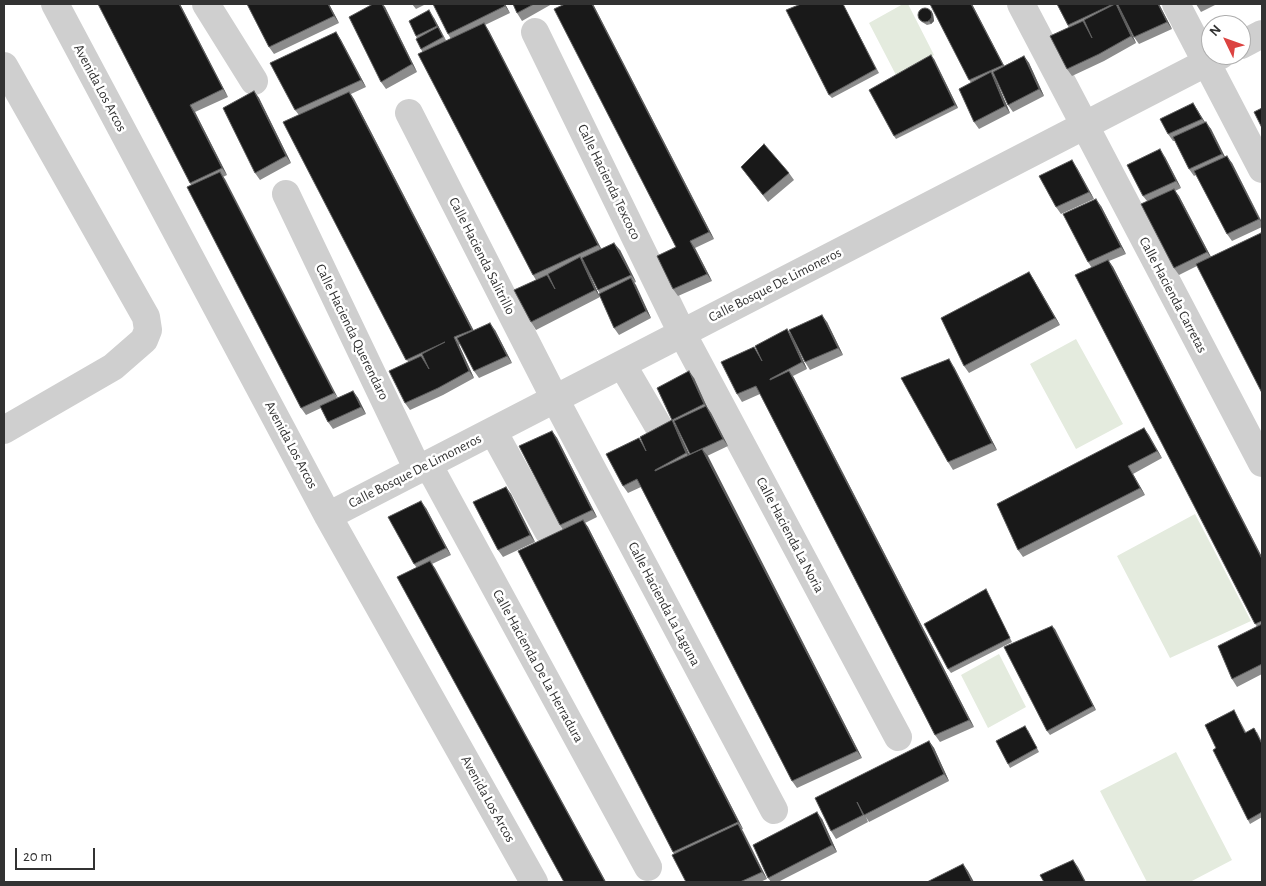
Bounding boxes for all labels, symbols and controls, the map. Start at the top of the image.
north arrow [1201,15,1251,65]
text: N [1207,22,1224,39]
street label: Avenida Los Arcos [70,41,130,135]
street label: Calle Hacienda Texcoco [574,121,644,243]
street label: Calle Hacienda Salitrillo [445,195,519,317]
street label: Calle Hacienda Carretas [1135,234,1211,356]
street label: Calle Bosque De Limoneros [706,244,844,326]
street label: Calle Hacienda Querendaro [312,261,392,403]
street label: Avenida Los Arcos [261,398,321,492]
street label: Calle Bosque De Limoneros [346,430,484,512]
street label: Calle Hacienda La Noria [752,474,828,596]
street label: Calle Hacienda La Laguna [624,539,704,669]
street label: Calle Hacienda De La Herradura [489,587,587,745]
street label: Avenida Los Arcos [457,753,519,845]
scale bar [18,838,98,870]
text: 20 m [23,849,52,864]

